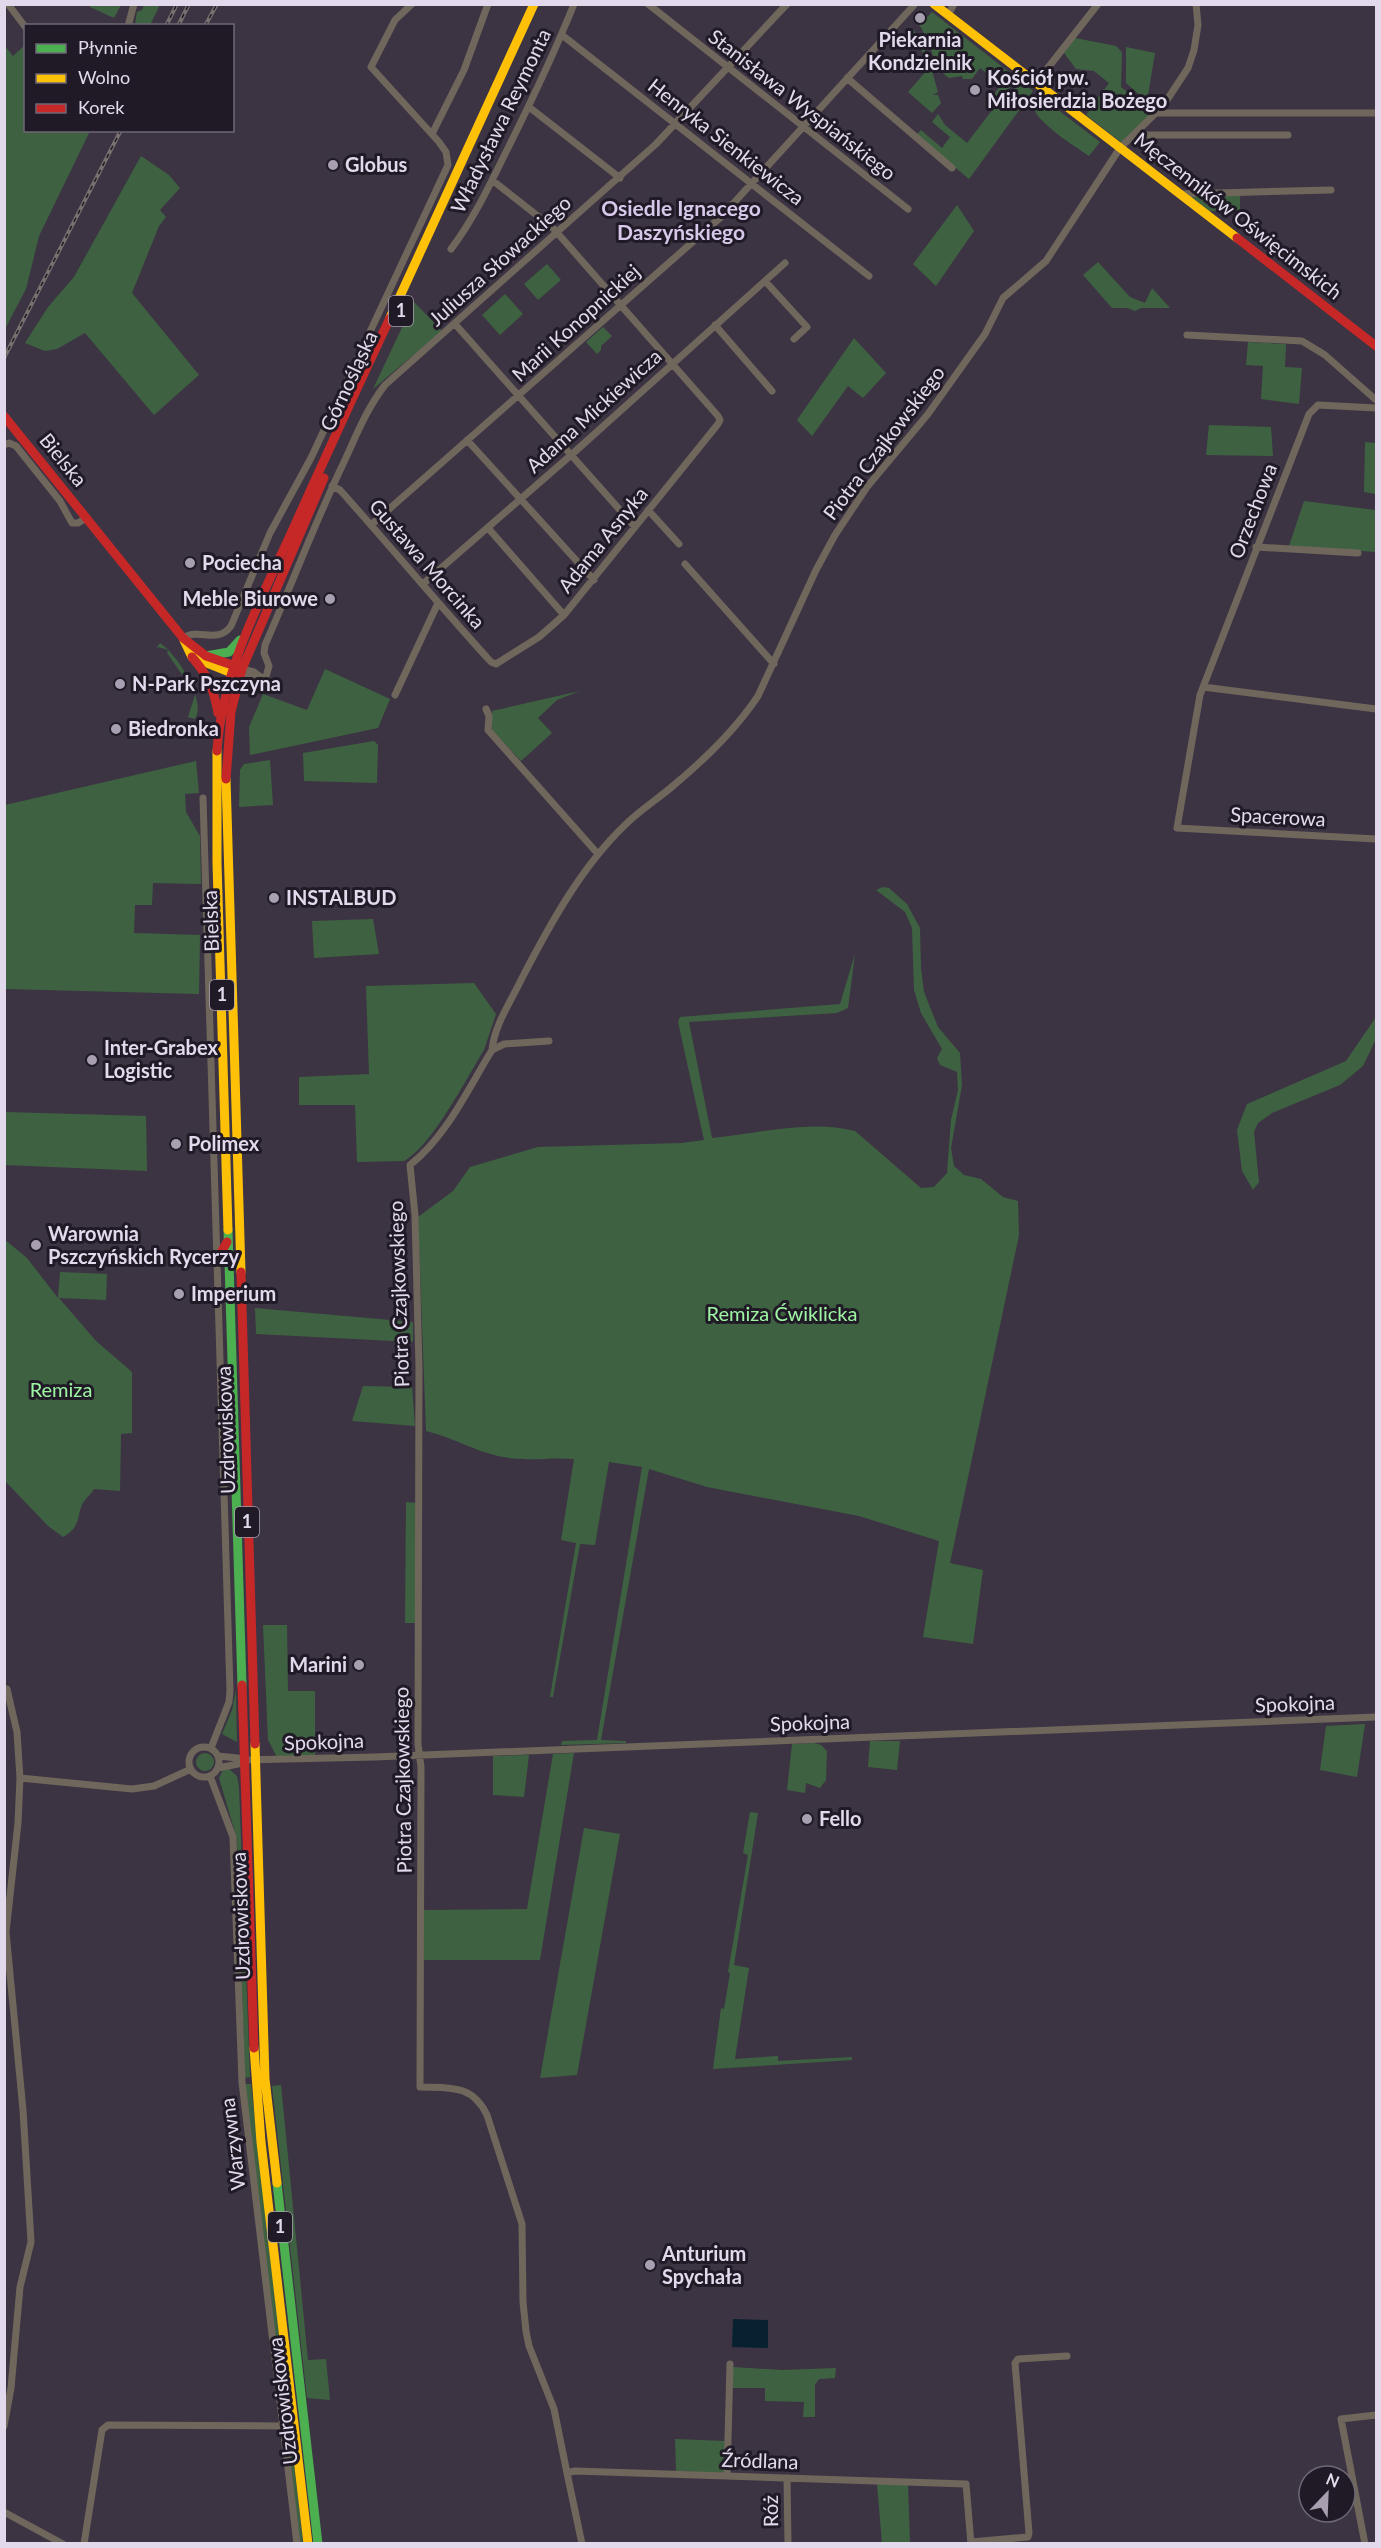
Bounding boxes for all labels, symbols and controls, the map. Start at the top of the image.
marker: Piekarnia Kondzielnik [913,11,927,25]
legend [24,24,234,132]
street label: Stanisława Wyspiańskiego [704,24,901,185]
street label: Władysława Reymonta [445,25,555,217]
place label: Piekarnia Kondzielnik [868,27,972,74]
text: Płynnie [78,36,138,58]
place label: Kościół pw. Miłosierdzia Bożego [987,65,1167,112]
text: Wolno [78,66,130,88]
street label: Henryka Sienkiewicza [644,73,809,210]
marker: Kościół pw. Miłosierdzia Bożego [968,83,982,97]
text: Korek [78,96,125,118]
street label: Męczenników Oświęcimskich [1130,127,1347,304]
place label: Globus [345,152,408,176]
marker: Globus [326,158,340,172]
street label: Juliusza Słowackiego [423,190,575,330]
district label: Osiedle Ignacego Daszyńskiego [601,195,761,244]
street label: Marii Konopnickiej [507,259,644,386]
road number: 1 [389,296,413,326]
street label: Górnośląska [314,327,382,434]
street label: Adama Mickiewicza [521,343,666,477]
street label: Piotra Czajkowskiego [817,361,949,524]
street label: Bielska [35,428,92,491]
street label: Orzechowa [1223,460,1281,562]
street label: Adama Asnyka [552,482,652,597]
street label: Gustawa Morcinka [365,494,491,633]
place label: Pociecha [202,550,282,574]
marker: Pociecha [183,556,197,570]
place label: Meble Biurowe [182,586,318,610]
marker: Meble Biurowe [323,592,337,606]
place label: N-Park Pszczyna [132,671,281,695]
marker: N-Park Pszczyna [113,677,127,691]
place label: Biedronka [128,716,219,740]
marker: Biedronka [109,722,123,736]
street label: Spacerowa [1230,802,1326,830]
place label: INSTALBUD [286,885,396,909]
street label: Bielska [197,890,223,952]
marker: INSTALBUD [267,891,281,905]
road number: 1 [210,980,234,1010]
place label: Inter-Grabex Logistic [104,1035,218,1082]
marker: Inter-Grabex Logistic [85,1053,99,1067]
place label: Polimex [188,1131,260,1155]
marker: Polimex [169,1137,183,1151]
street label: Piotra Czajkowskiego [383,1200,413,1388]
place label: Warownia Pszczyńskich Rycerzy [48,1221,239,1268]
marker: Warownia Pszczyńskich Rycerzy [29,1238,43,1252]
place label: Imperium [191,1281,276,1305]
marker: Imperium [172,1287,186,1301]
park label: Remiza Ćwiklicka [707,1301,857,1325]
street label: Uzdrowiskowa [211,1366,239,1494]
park label: Remiza [30,1377,92,1401]
road number: 1 [235,1507,259,1537]
place label: Marini [289,1652,347,1676]
marker: Marini [352,1658,366,1672]
street label: Piotra Czajkowskiego [388,1687,416,1874]
street label: Spokojna [1255,1690,1335,1716]
street label: Spokojna [770,1709,850,1735]
street label: Spokojna [284,1728,364,1754]
place label: Fello [819,1806,862,1830]
marker: Fello [800,1812,814,1826]
street label: Uzdrowiskowa [226,1852,254,1980]
street label: Warzywna [214,2097,250,2192]
road number: 1 [268,2212,292,2242]
place label: Anturium Spychała [661,2241,746,2288]
marker: Anturium Spychała [643,2258,657,2272]
street label: Uzdrowiskowa [262,2336,302,2466]
street label: Źródlana [721,2447,799,2473]
north arrow [1297,2464,1357,2524]
text: N [1324,2469,1342,2491]
street label: Róż [758,2495,782,2527]

